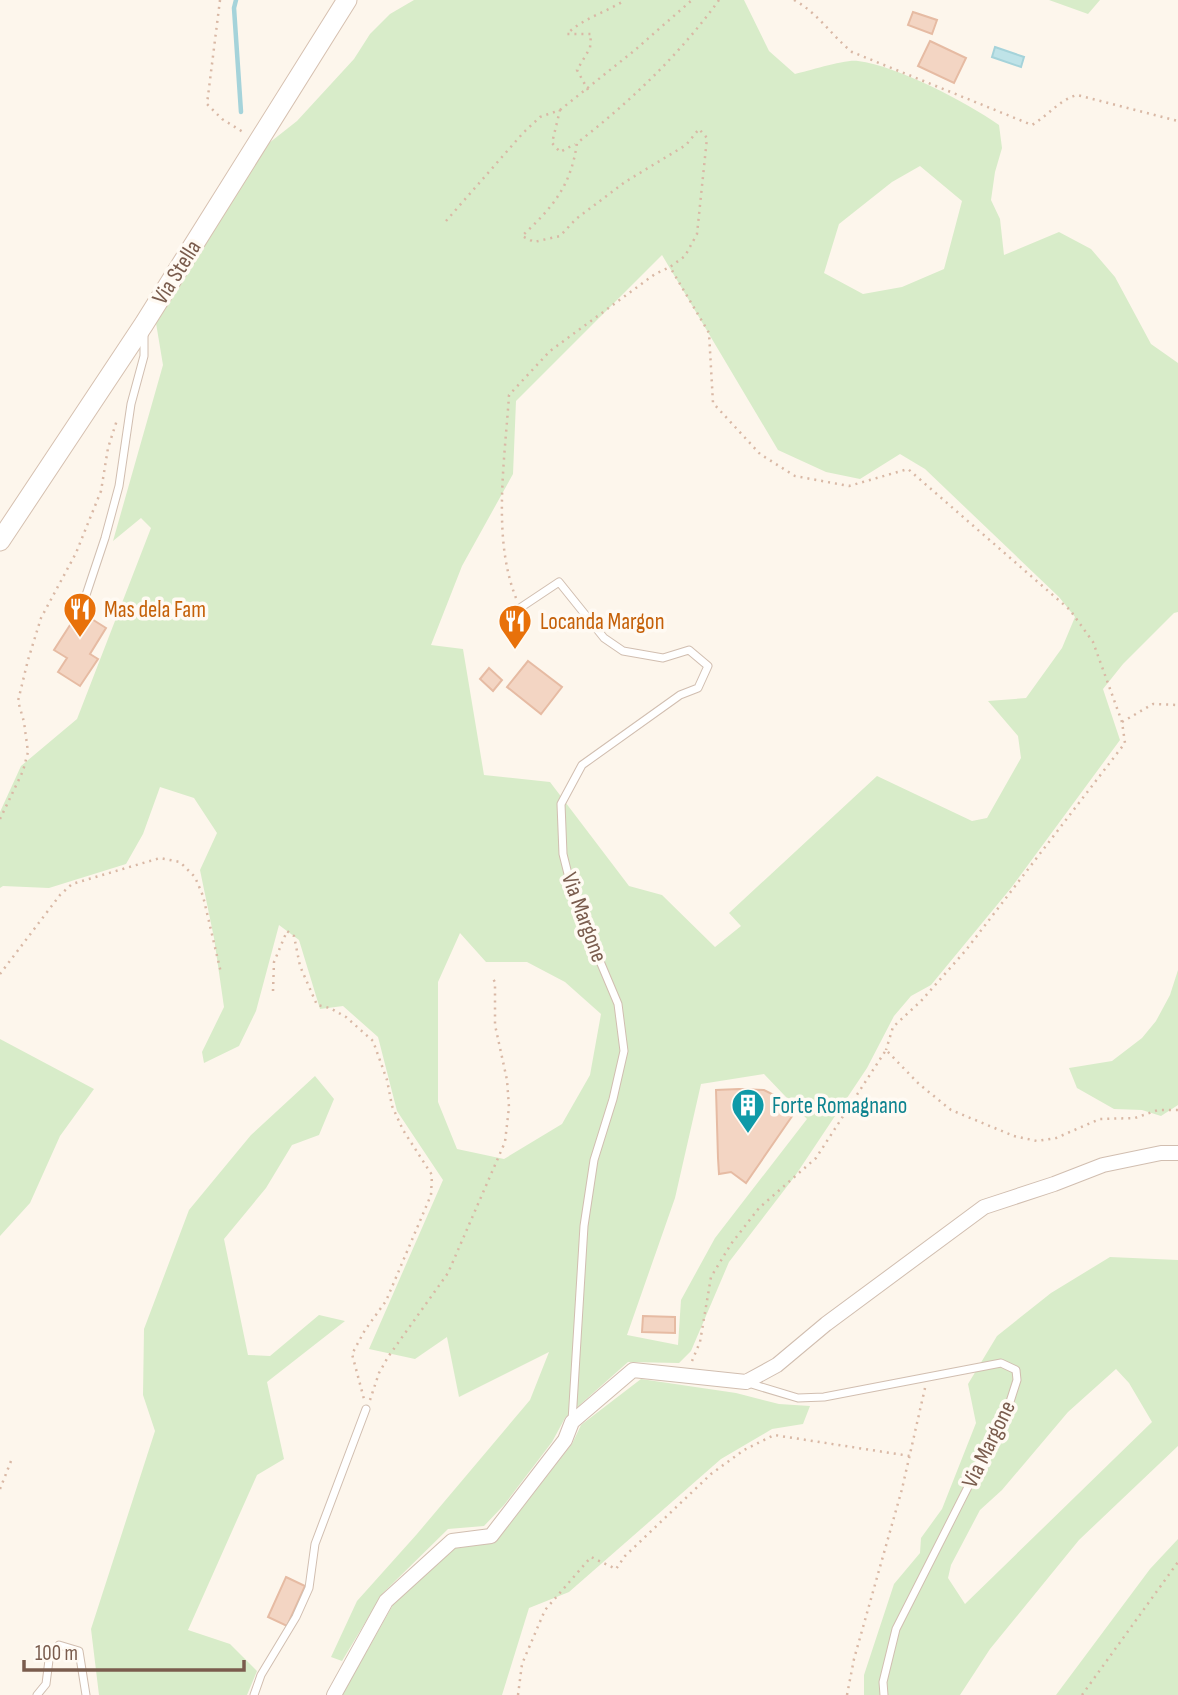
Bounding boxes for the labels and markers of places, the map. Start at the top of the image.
restaurant icon: Mas dela Fam [61,590,99,639]
place label: Mas dela Fam [104,596,206,624]
restaurant icon: Locanda Margon [496,602,534,651]
place label: Locanda Margon [540,608,664,636]
building icon: Forte Romagnano [729,1086,767,1135]
place label: Forte Romagnano [772,1092,907,1120]

